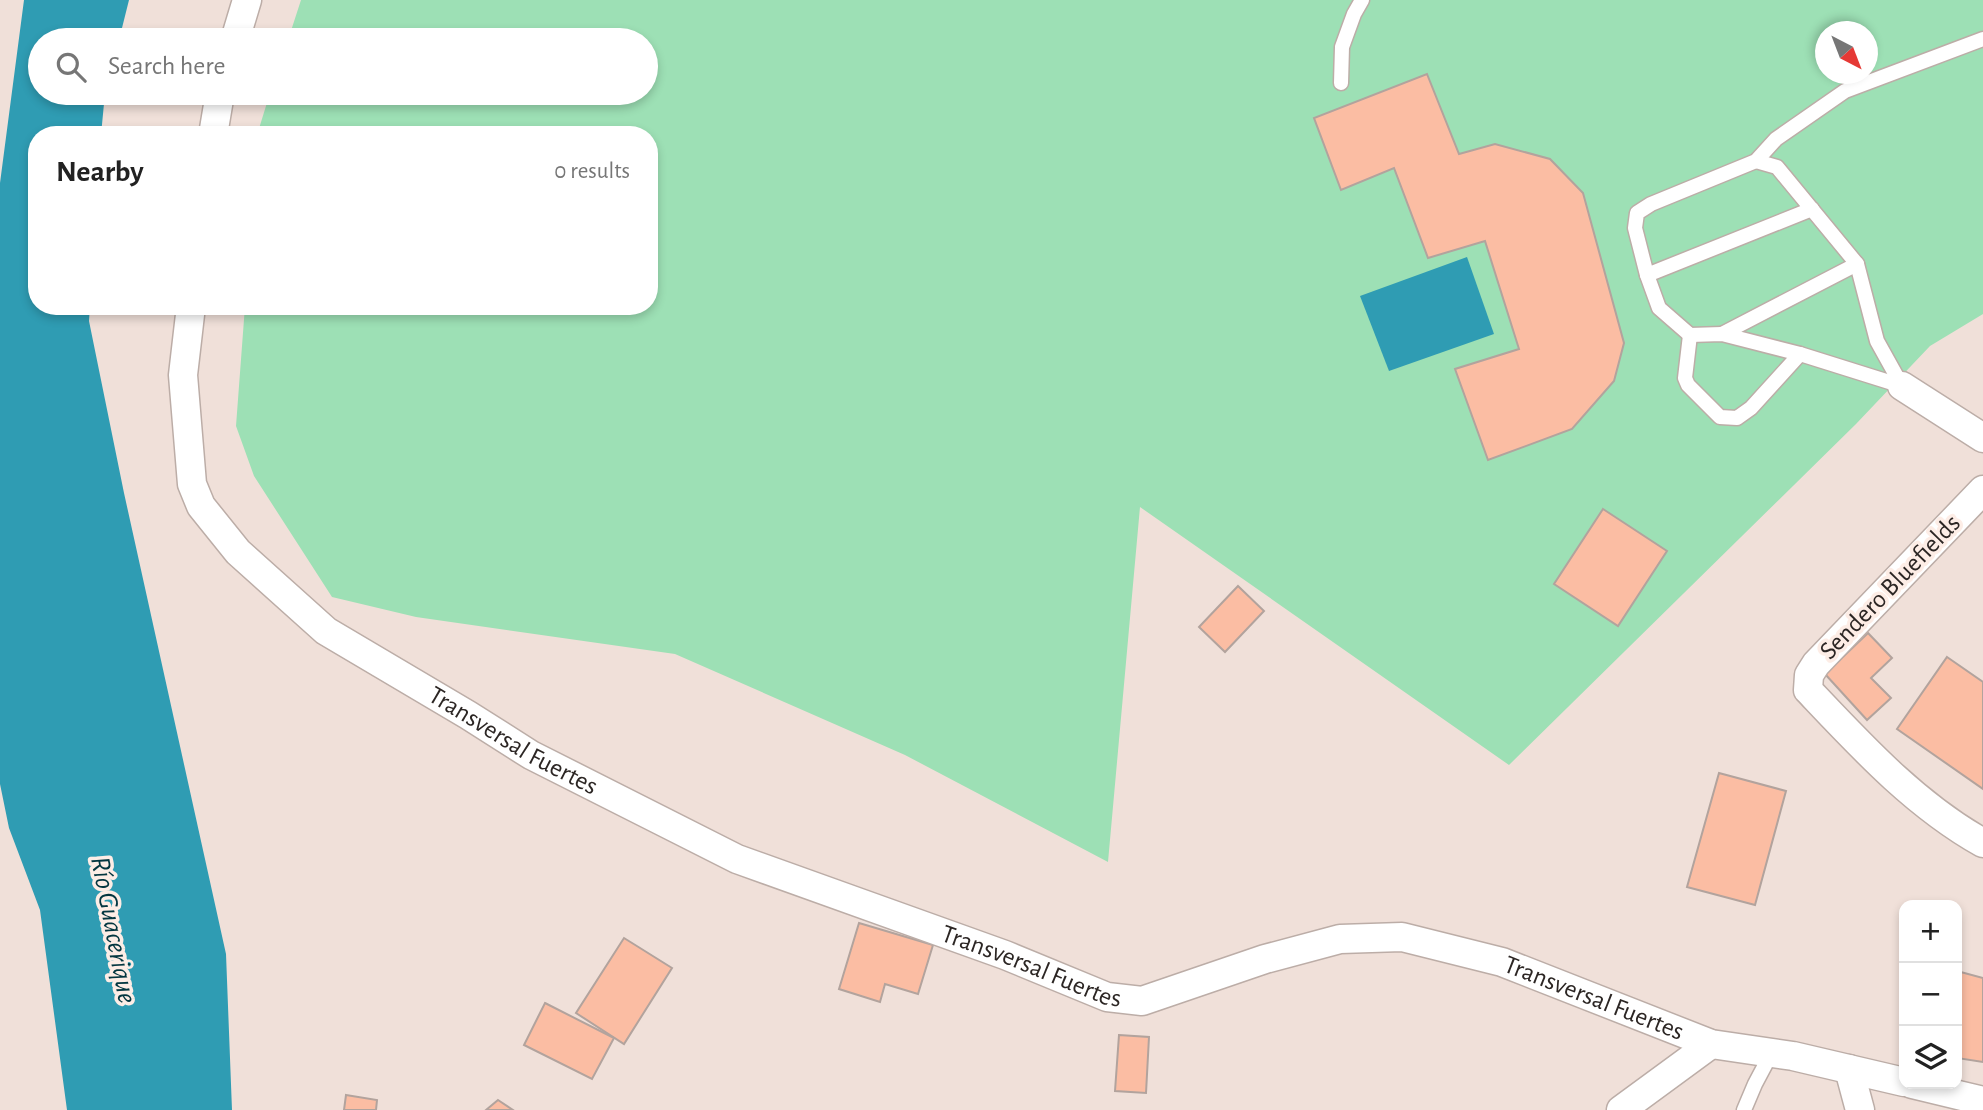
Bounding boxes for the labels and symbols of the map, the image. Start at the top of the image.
north arrow [1815,21,1878,84]
street label: Sendero Bluefields [1815,510,1965,664]
street label: Transversal Fuertes [424,682,602,799]
water label: Río Guacerique [85,854,141,1006]
street label: Transversal Fuertes [938,920,1122,1012]
street label: Transversal Fuertes [1500,951,1688,1045]

